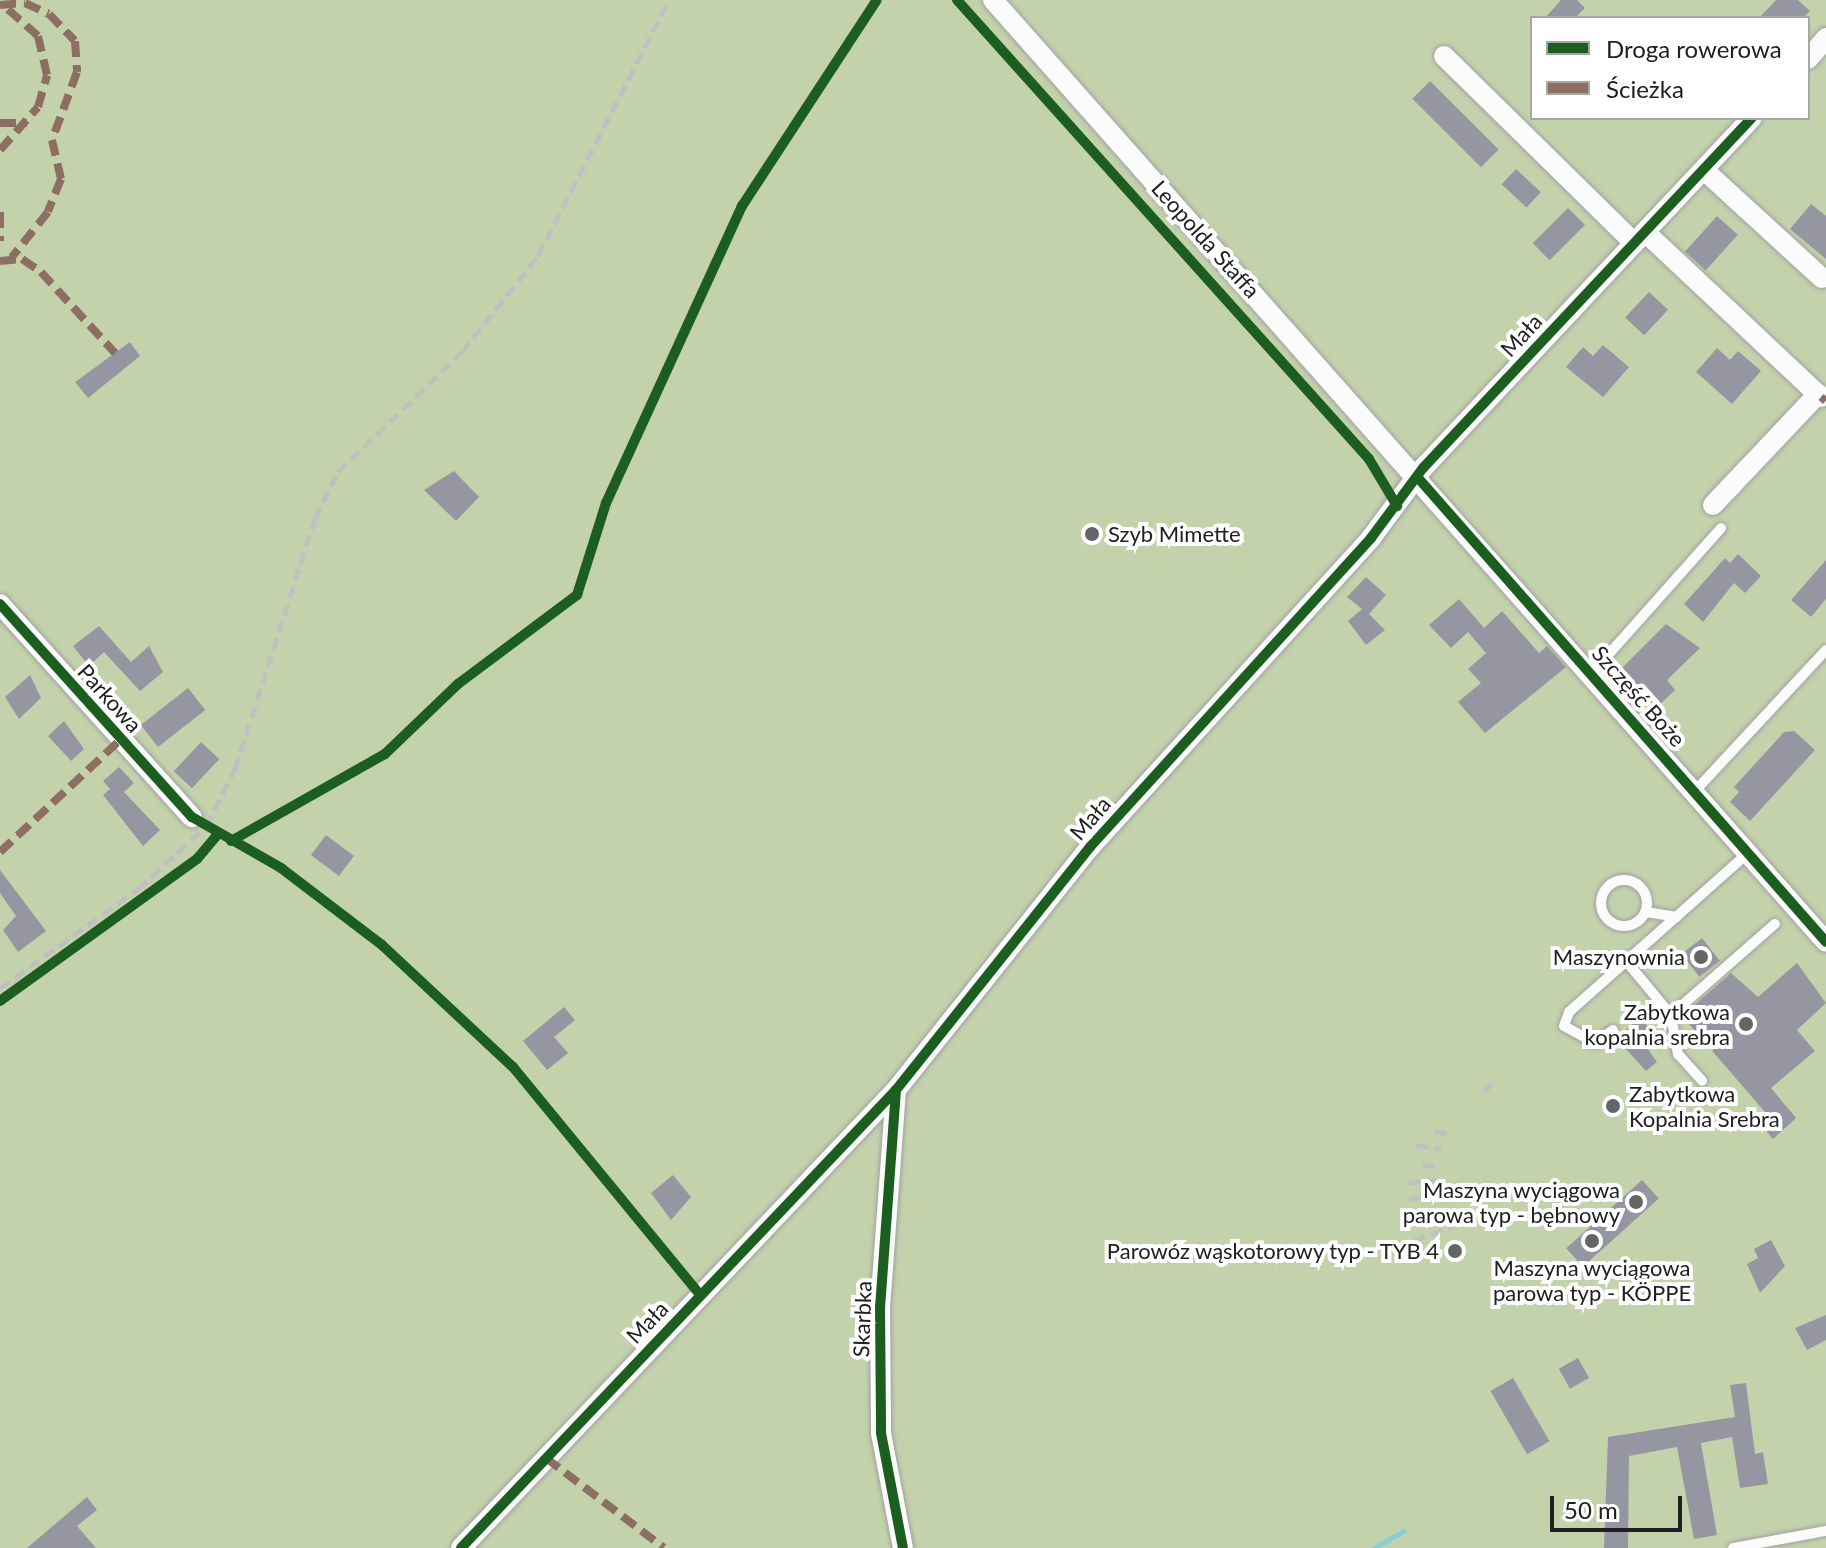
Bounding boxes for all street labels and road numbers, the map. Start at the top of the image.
street label: Leopolda Staffa [1146,175,1266,303]
street label: Mała [1495,308,1547,362]
street label: Szczęść Boże [1587,640,1691,752]
street label: Parkowa [73,658,147,738]
street label: Mała [1064,791,1116,845]
street label: Skarbka [847,1280,877,1358]
street label: Mała [621,1295,673,1349]

